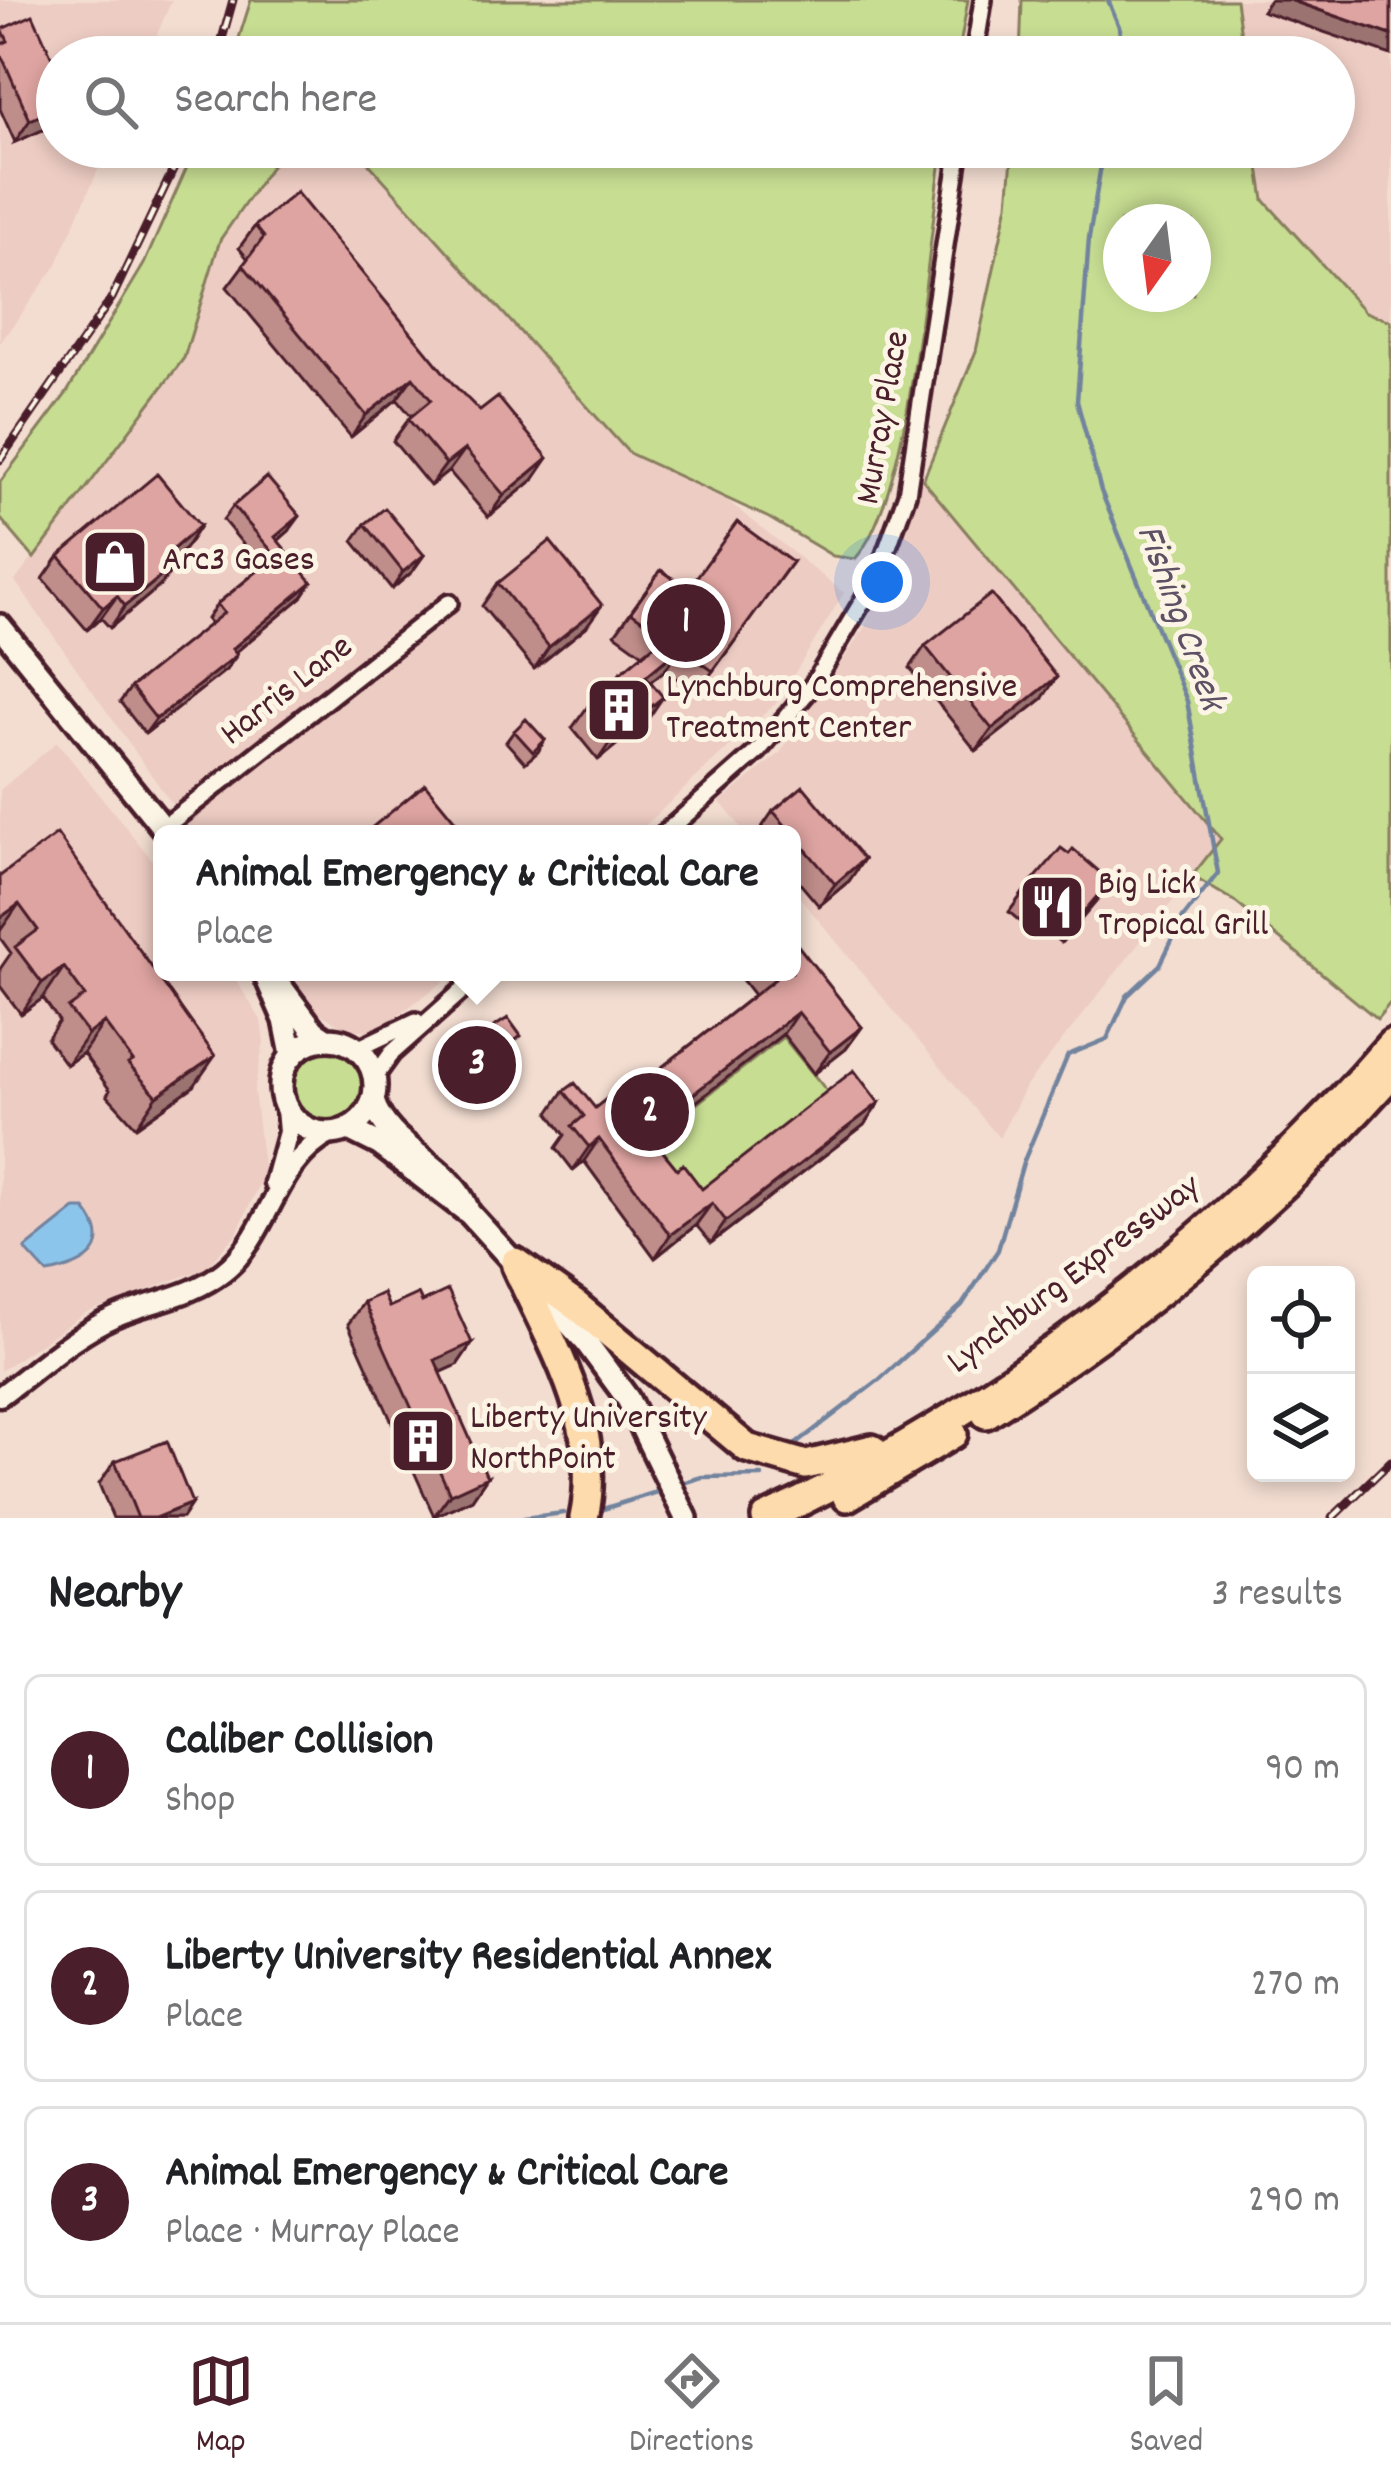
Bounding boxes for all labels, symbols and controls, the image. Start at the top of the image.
search box [36,36,1355,168]
icon: search [78,69,144,135]
text: Search here [174,70,377,134]
north arrow [1103,204,1211,312]
street label: Murray Place [844,327,926,509]
water label: Fishing Creek [1119,517,1238,721]
shop icon: Arc3 Gases [80,527,150,597]
place label: Arc3 Gases [162,536,315,588]
your location [852,552,912,612]
pin: 1 [647,578,725,668]
street label: Harris Lane [210,623,366,761]
place label: Lynchburg Comprehensive Treatment Center [666,663,1017,756]
building icon: Lynchburg Comprehensive Treatment Center [584,675,654,745]
popup [153,825,801,981]
text: Animal Emergency & Critical Care [195,844,759,908]
place label: Big Lick Tropical Grill [1098,860,1269,953]
restaurant icon: Big Lick Tropical Grill [1017,872,1087,942]
text: Place [195,908,273,963]
pin: 3 [438,1020,516,1110]
pin: 2 [611,1067,689,1157]
street label: Lynchburg Expressway [937,1162,1214,1389]
map controls [1247,1266,1355,1482]
button: locate [1247,1266,1355,1374]
button: layers [1247,1374,1355,1482]
place label: Liberty University NorthPoint [470,1394,708,1487]
building icon: Liberty University NorthPoint [388,1406,458,1476]
text: Nearby [48,1560,181,1632]
text: 3 results [1212,1569,1343,1624]
text: Caliber Collision [165,1711,433,1775]
text: 1 [86,1743,94,1798]
text: 90 m [1265,1743,1340,1798]
text: Shop [165,1775,235,1830]
text: Liberty University Residential Annex [165,1927,771,1991]
text: 2 [81,1959,99,2014]
text: 270 m [1251,1959,1340,2014]
text: Place [165,1991,243,2046]
text: Animal Emergency & Critical Care [165,2143,729,2207]
text: 3 [81,2175,99,2230]
text: 290 m [1248,2175,1340,2230]
text: Place · Murray Place [165,2207,460,2262]
tab: Map [188,2348,254,2467]
tab: Directions [629,2348,754,2467]
tab: Saved [1130,2348,1203,2467]

